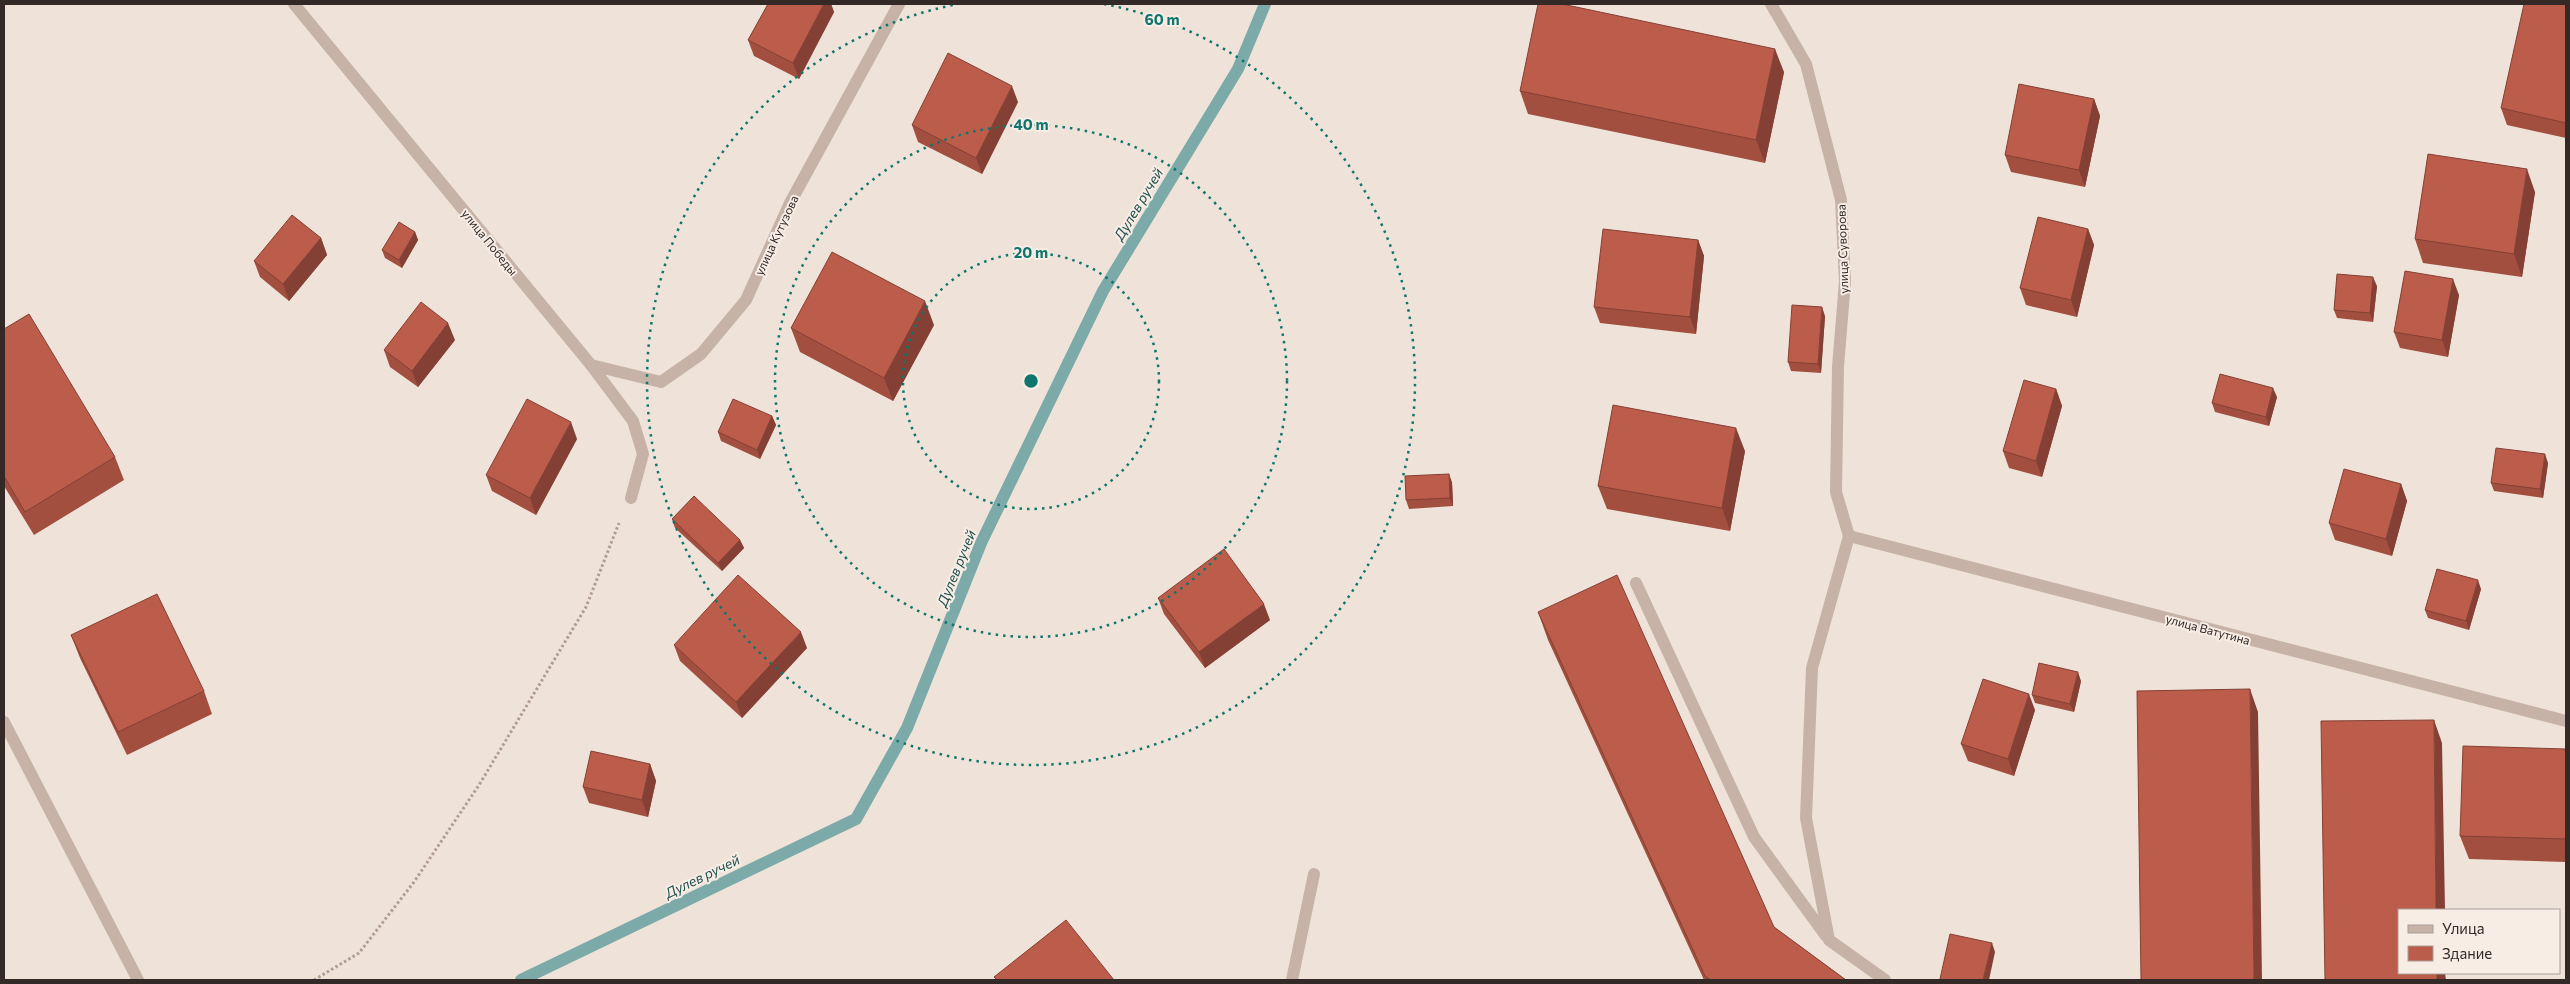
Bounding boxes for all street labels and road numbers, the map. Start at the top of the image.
street label: улица Кутузова [751,193,801,277]
street label: улица Суворова [1833,204,1851,294]
street label: улица Победы [459,206,521,278]
street label: улица Ватутина [2164,611,2252,647]

